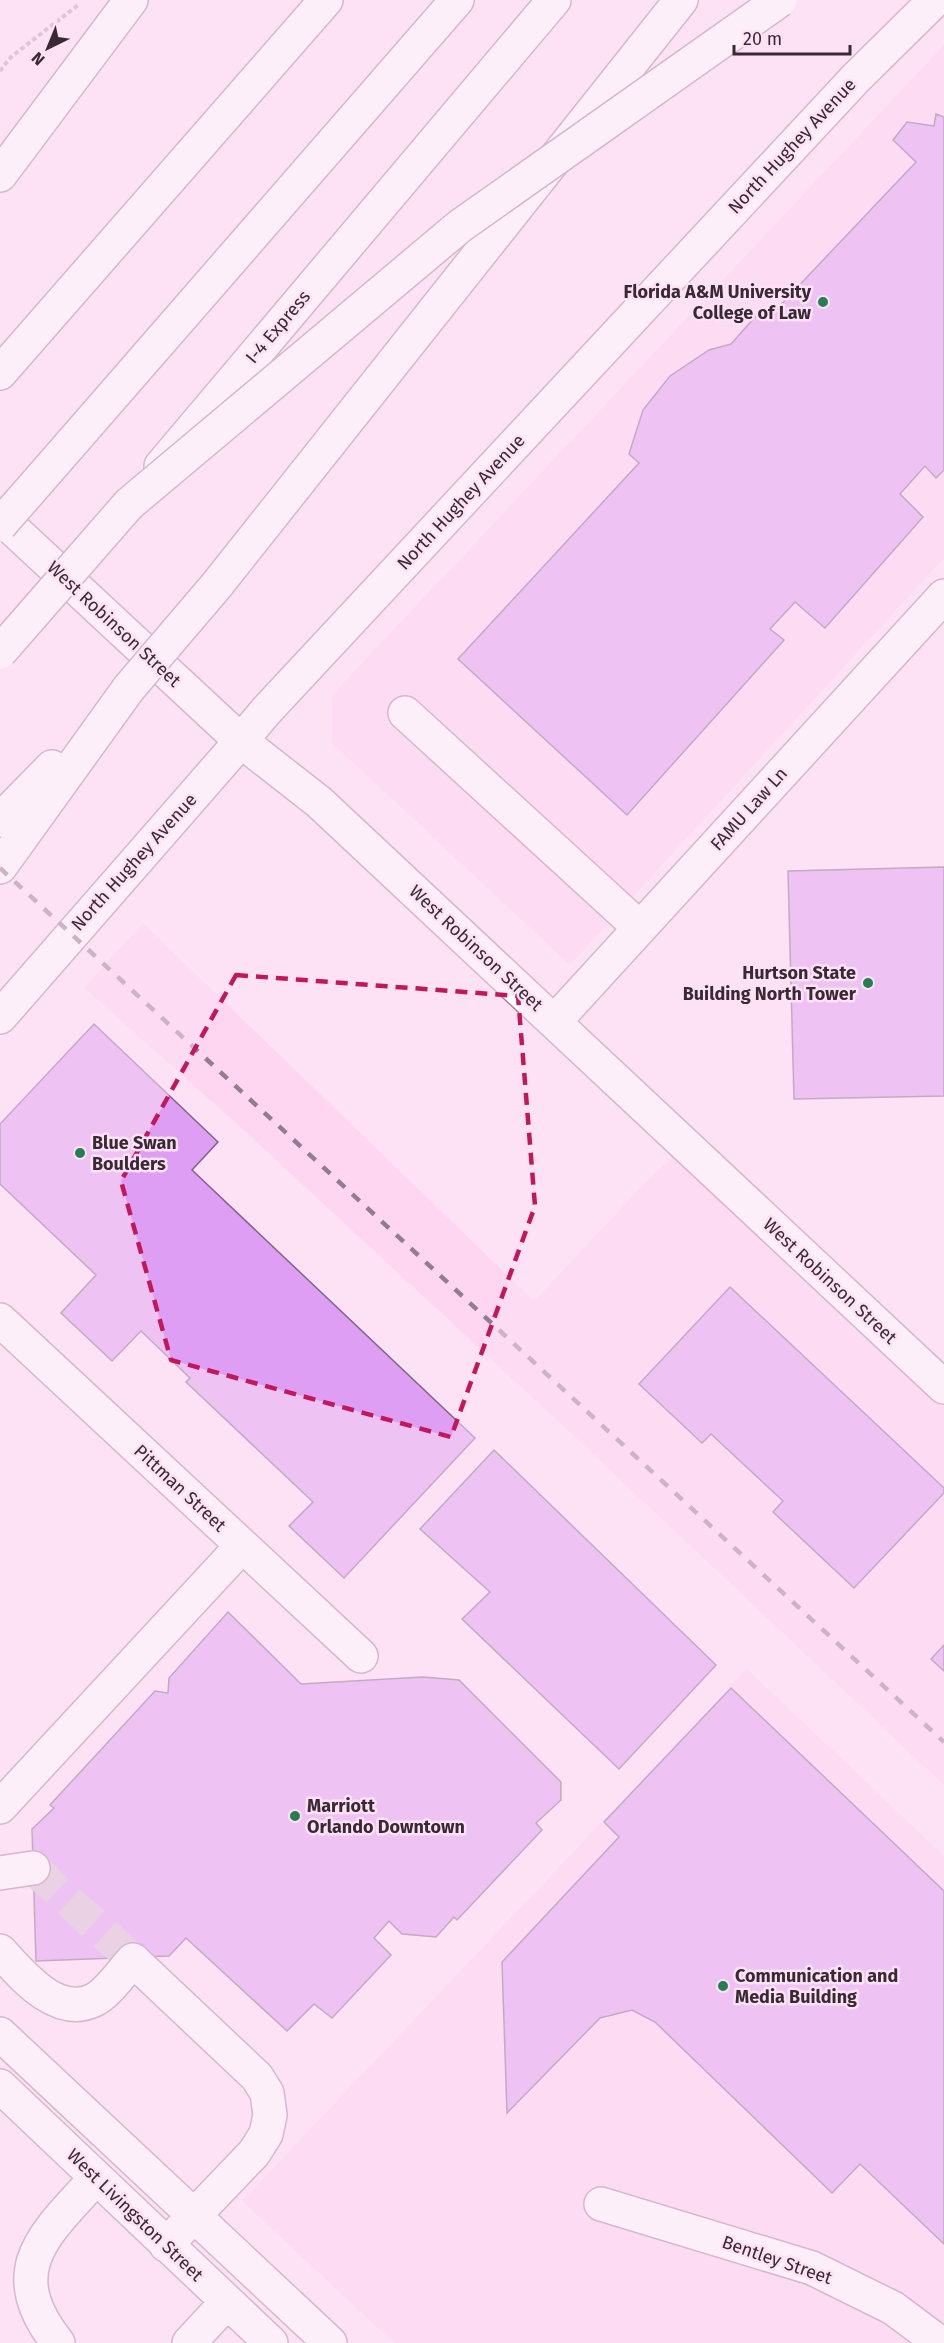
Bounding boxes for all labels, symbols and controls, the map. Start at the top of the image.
north arrow [18,18,78,78]
scale bar [734,18,850,56]
text: 20 m [743,28,782,50]
text: N [28,48,48,69]
street label: North Hughey Avenue [723,74,861,218]
place label: Florida A&M University College of Law [624,281,812,324]
street label: I-4 Express [241,286,315,368]
marker: Florida A&M University College of Law [816,295,830,309]
street label: North Hughey Avenue [392,430,530,574]
street label: West Robinson Street [43,556,186,692]
street label: FAMU Law Ln [706,763,792,855]
street label: North Hughey Avenue [67,789,201,935]
street label: West Robinson Street [405,880,548,1016]
place label: Hurtson State Building North Tower [683,962,857,1005]
marker: Hurtson State Building North Tower [861,976,875,990]
place label: Blue Swan Boulders [92,1132,177,1175]
marker: Blue Swan Boulders [73,1146,87,1160]
street label: West Robinson Street [759,1213,902,1349]
street label: Pittman Street [129,1440,231,1537]
place label: Marriott Orlando Downtown [307,1795,465,1838]
marker: Marriott Orlando Downtown [288,1809,302,1823]
place label: Communication and Media Building [735,1965,898,2008]
marker: Communication and Media Building [716,1979,730,1993]
street label: West Livingston Street [62,2144,208,2286]
street label: Bentley Street [719,2231,835,2289]

